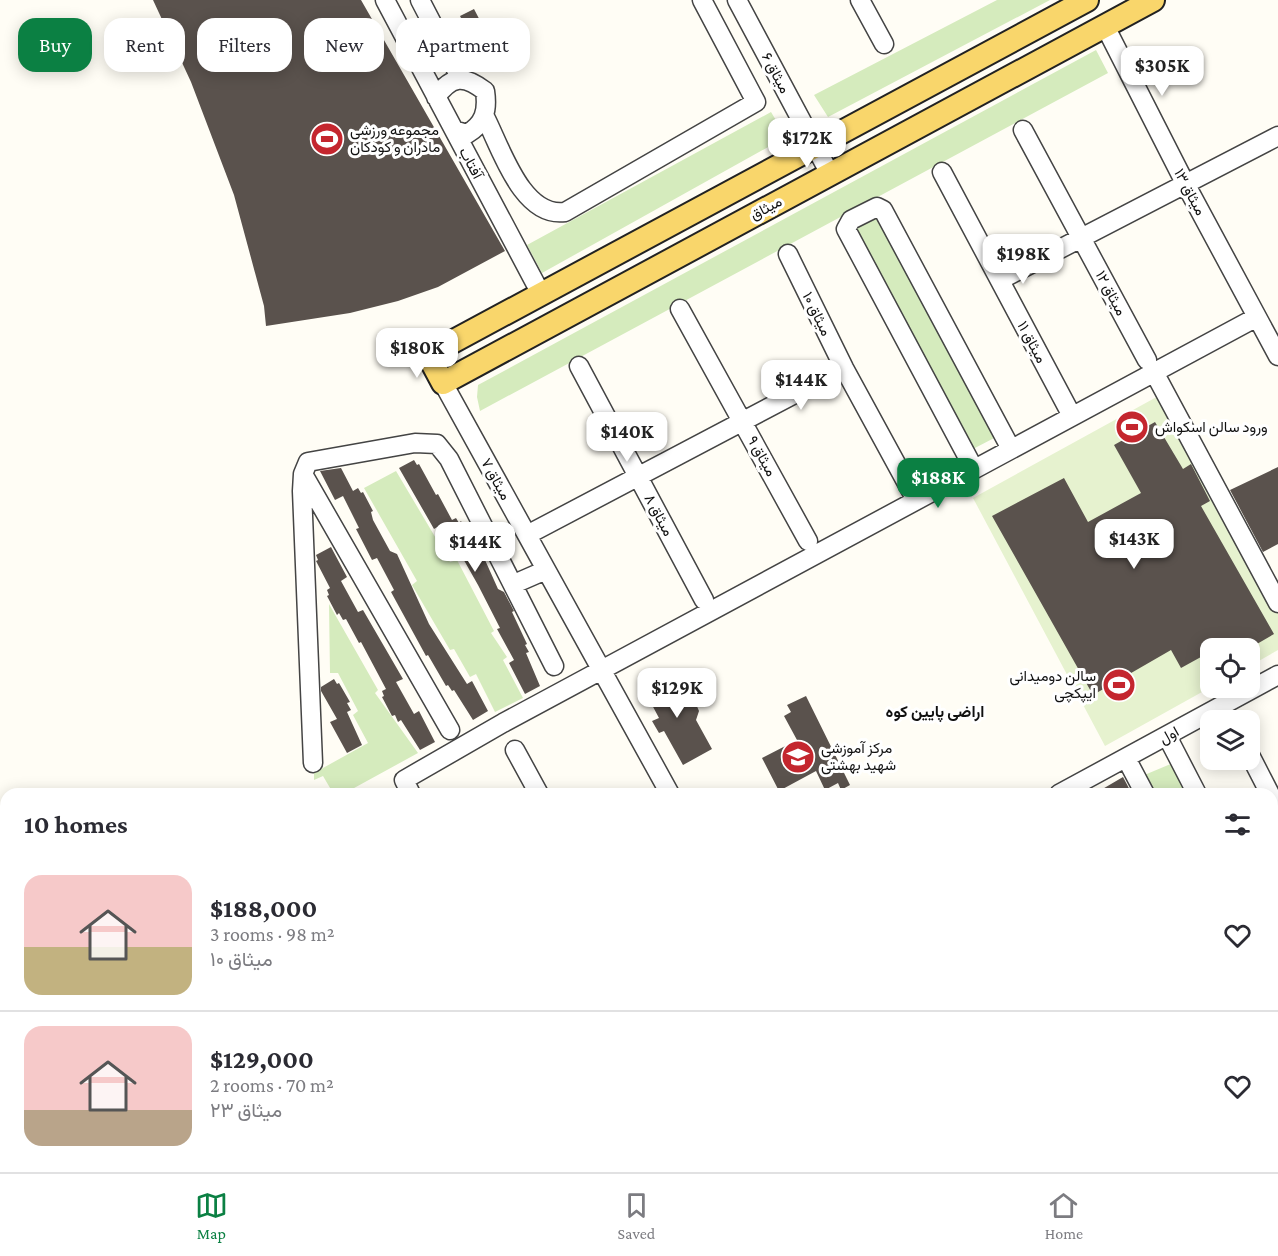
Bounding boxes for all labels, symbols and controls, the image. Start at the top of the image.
chip: Buy [18,18,92,72]
chip: Rent [104,18,185,72]
chip: Filters [197,18,292,72]
chip: New [304,18,384,72]
chip: Apartment [396,18,530,72]
pin: $305K [1120,46,1204,97]
street label: میثاق ۶ [758,50,793,96]
text: $305K [1135,54,1189,76]
pin: $172K [765,118,849,169]
sports icon: مجموعه ورزشی مادران و کودکان [309,121,345,157]
place label: مجموعه ورزشی مادران و کودکان [350,122,440,156]
text: $172K [782,126,832,148]
street label: آفتاب [455,145,487,183]
street label: میثاق ۱۳ [1170,166,1209,219]
street label: میثاق [747,193,785,224]
pin: $198K [981,234,1065,285]
text: $198K [997,242,1049,264]
street label: میثاق ۱۲ [1092,268,1129,319]
street label: میثاق ۱۰ [799,289,834,339]
street label: میثاق ۱۱ [1013,318,1050,366]
pin: $180K [375,328,459,379]
text: $180K [390,336,444,358]
pin: $144K [759,360,843,411]
text: $144K [775,368,827,390]
sports icon: ورود سالن اسکواش [1114,409,1150,445]
pin: $140K [585,412,669,463]
place label: ورود سالن اسکواش [1155,419,1268,437]
text: $140K [600,420,654,442]
street label: میثاق ۹ [744,433,780,479]
street label: میثاق ۷ [477,455,514,503]
pin: $188K [896,458,980,509]
text: $188K [911,466,965,488]
street label: میثاق ۸ [640,491,677,539]
pin: $143K [1092,519,1176,570]
pin: $144K [433,522,517,573]
text: $143K [1109,527,1159,549]
text: $144K [449,530,501,552]
map controls [1200,638,1260,770]
button: locate [1200,638,1260,698]
sports icon: سالن دومیدانی ایپکچی [1101,667,1137,703]
pin: $129K [635,668,719,719]
place label: سالن دومیدانی ایپکچی [1010,668,1096,703]
text: $129K [651,676,703,698]
district label: اراضی پایین کوه [886,703,984,723]
button: layers [1200,710,1260,770]
street label: اول [1156,723,1182,748]
school or university icon: مرکز آموزشی شهید بهشتی [780,739,816,775]
place label: مرکز آموزشی شهید بهشتی [821,740,896,775]
icon: filters [1221,808,1254,841]
text: 10 homes [24,810,128,839]
text: $188,000 [210,894,317,923]
icon: home [72,899,144,971]
icon: heart [1221,919,1254,952]
text: 3 rooms · 98 m² [210,923,335,945]
text: میثاق ۱۰ [210,948,273,970]
text: $129,000 [210,1045,314,1074]
icon: home [72,1050,144,1122]
icon: heart [1221,1070,1254,1103]
text: 2 rooms · 70 m² [210,1074,334,1096]
text: میثاق ۲۳ [210,1099,282,1121]
tab: Map [195,1189,228,1242]
tab: Saved [618,1189,655,1242]
tab: Home [1045,1189,1083,1242]

